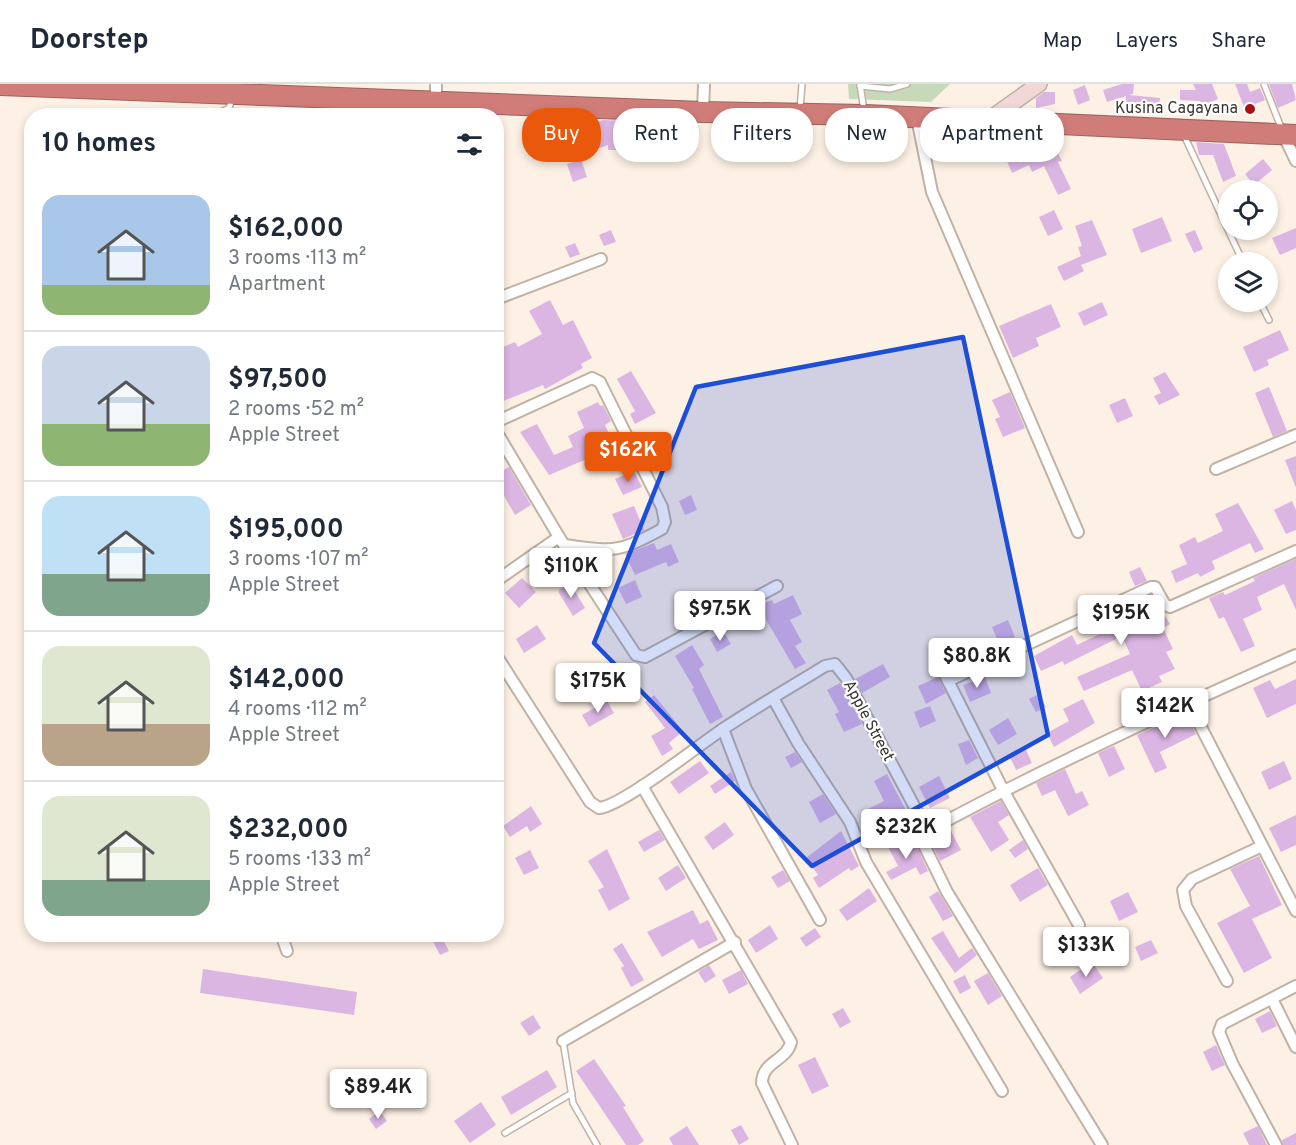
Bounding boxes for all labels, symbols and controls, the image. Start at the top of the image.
text: Doorstep [30,23,149,59]
text: Map [1043,28,1082,55]
text: Layers [1115,28,1178,55]
text: Share [1211,28,1266,55]
place label: Kusina Cagayana [1115,99,1238,119]
marker: Kusina Cagayana [1243,102,1257,116]
chip: Buy [522,108,601,162]
chip: Rent [613,108,699,162]
chip: Filters [711,108,813,162]
chip: New [825,108,908,162]
chip: Apartment [920,108,1064,162]
text: 10 homes [42,128,156,161]
icon: filters [453,128,486,161]
map controls [1218,180,1278,312]
button: locate [1218,180,1278,240]
text: $162,000 [228,213,344,246]
icon: home [90,219,162,291]
text: 3 rooms · 113 m² [228,246,366,272]
button: layers [1218,252,1278,312]
text: Apartment [228,272,326,298]
text: $97,500 [228,364,328,397]
icon: home [90,370,162,442]
text: 2 rooms · 52 m² [228,397,364,423]
text: Apple Street [228,423,340,449]
pin: $162K [586,432,670,483]
text: $162K [599,438,657,464]
text: $195,000 [228,514,344,547]
icon: home [90,520,162,592]
text: 3 rooms · 107 m² [228,547,369,573]
pin: $110K [529,548,613,599]
text: $110K [543,554,599,580]
text: Apple Street [228,573,340,599]
pin: $97.5K [671,591,769,642]
pin: $195K [1079,595,1163,646]
text: $97.5K [688,597,752,623]
text: $195K [1092,601,1150,627]
pin: $80.8K [928,638,1026,689]
text: $80.8K [942,644,1012,670]
pin: $175K [556,663,640,714]
text: $142,000 [228,664,345,697]
text: $175K [569,669,627,695]
icon: home [90,670,162,742]
street label: Apple Street [838,677,898,765]
pin: $142K [1123,688,1207,739]
text: $142K [1135,694,1195,720]
text: 4 rooms · 112 m² [228,697,367,723]
text: Apple Street [228,723,340,749]
pin: $232K [864,809,948,860]
text: $232,000 [228,814,349,847]
text: $232K [875,815,937,841]
icon: home [90,820,162,892]
text: 5 rooms · 133 m² [228,847,371,873]
text: Apple Street [228,873,340,899]
pin: $133K [1044,927,1128,978]
text: $133K [1057,933,1115,959]
pin: $89.4K [329,1069,427,1120]
text: $89.4K [344,1075,412,1101]

